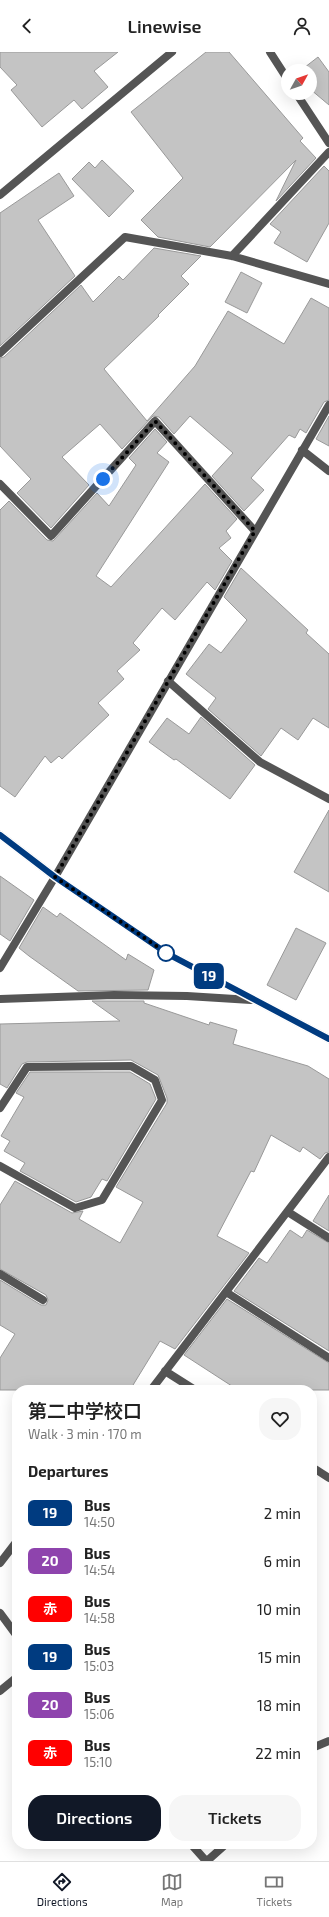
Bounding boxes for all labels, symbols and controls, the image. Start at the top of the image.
icon: back [16,15,38,37]
text: Linewise [128,15,201,37]
icon: person [291,15,313,37]
north arrow [281,64,317,100]
map controls [281,64,317,100]
your location [93,469,113,489]
unlabelled marker [157,944,175,962]
line badge: 19 [191,963,227,989]
text: 19 [202,967,216,984]
button: heart [259,1398,301,1440]
text: 第二中学校口 [28,1399,142,1422]
text: Walk · 3 min · 170 m [28,1426,142,1442]
text: Departures [28,1462,108,1480]
text: Bus [84,1496,110,1514]
text: 19 [43,1504,57,1521]
text: 2 min [264,1504,301,1522]
text: 14:50 [84,1514,115,1530]
text: Bus [84,1544,110,1562]
text: 20 [42,1552,58,1569]
text: 6 min [263,1552,301,1570]
text: 14:54 [84,1562,115,1578]
text: Bus [84,1592,110,1610]
text: 赤 [43,1600,57,1617]
text: 10 min [257,1600,301,1618]
text: 14:58 [84,1610,115,1626]
text: Bus [84,1640,110,1658]
text: 19 [43,1648,57,1665]
text: 15 min [258,1648,301,1666]
text: 15:03 [84,1658,114,1674]
text: Bus [84,1688,110,1706]
text: 20 [42,1696,58,1713]
text: 18 min [257,1696,301,1714]
text: 15:06 [84,1706,115,1722]
text: Bus [84,1736,110,1754]
text: 赤 [43,1744,57,1761]
text: 22 min [255,1744,301,1762]
text: 15:10 [84,1754,112,1770]
button: Directions [28,1795,161,1841]
button: Tickets [169,1795,301,1841]
tab: Directions [37,1871,87,1908]
tab: Map [161,1871,183,1908]
tab: Tickets [257,1871,292,1908]

